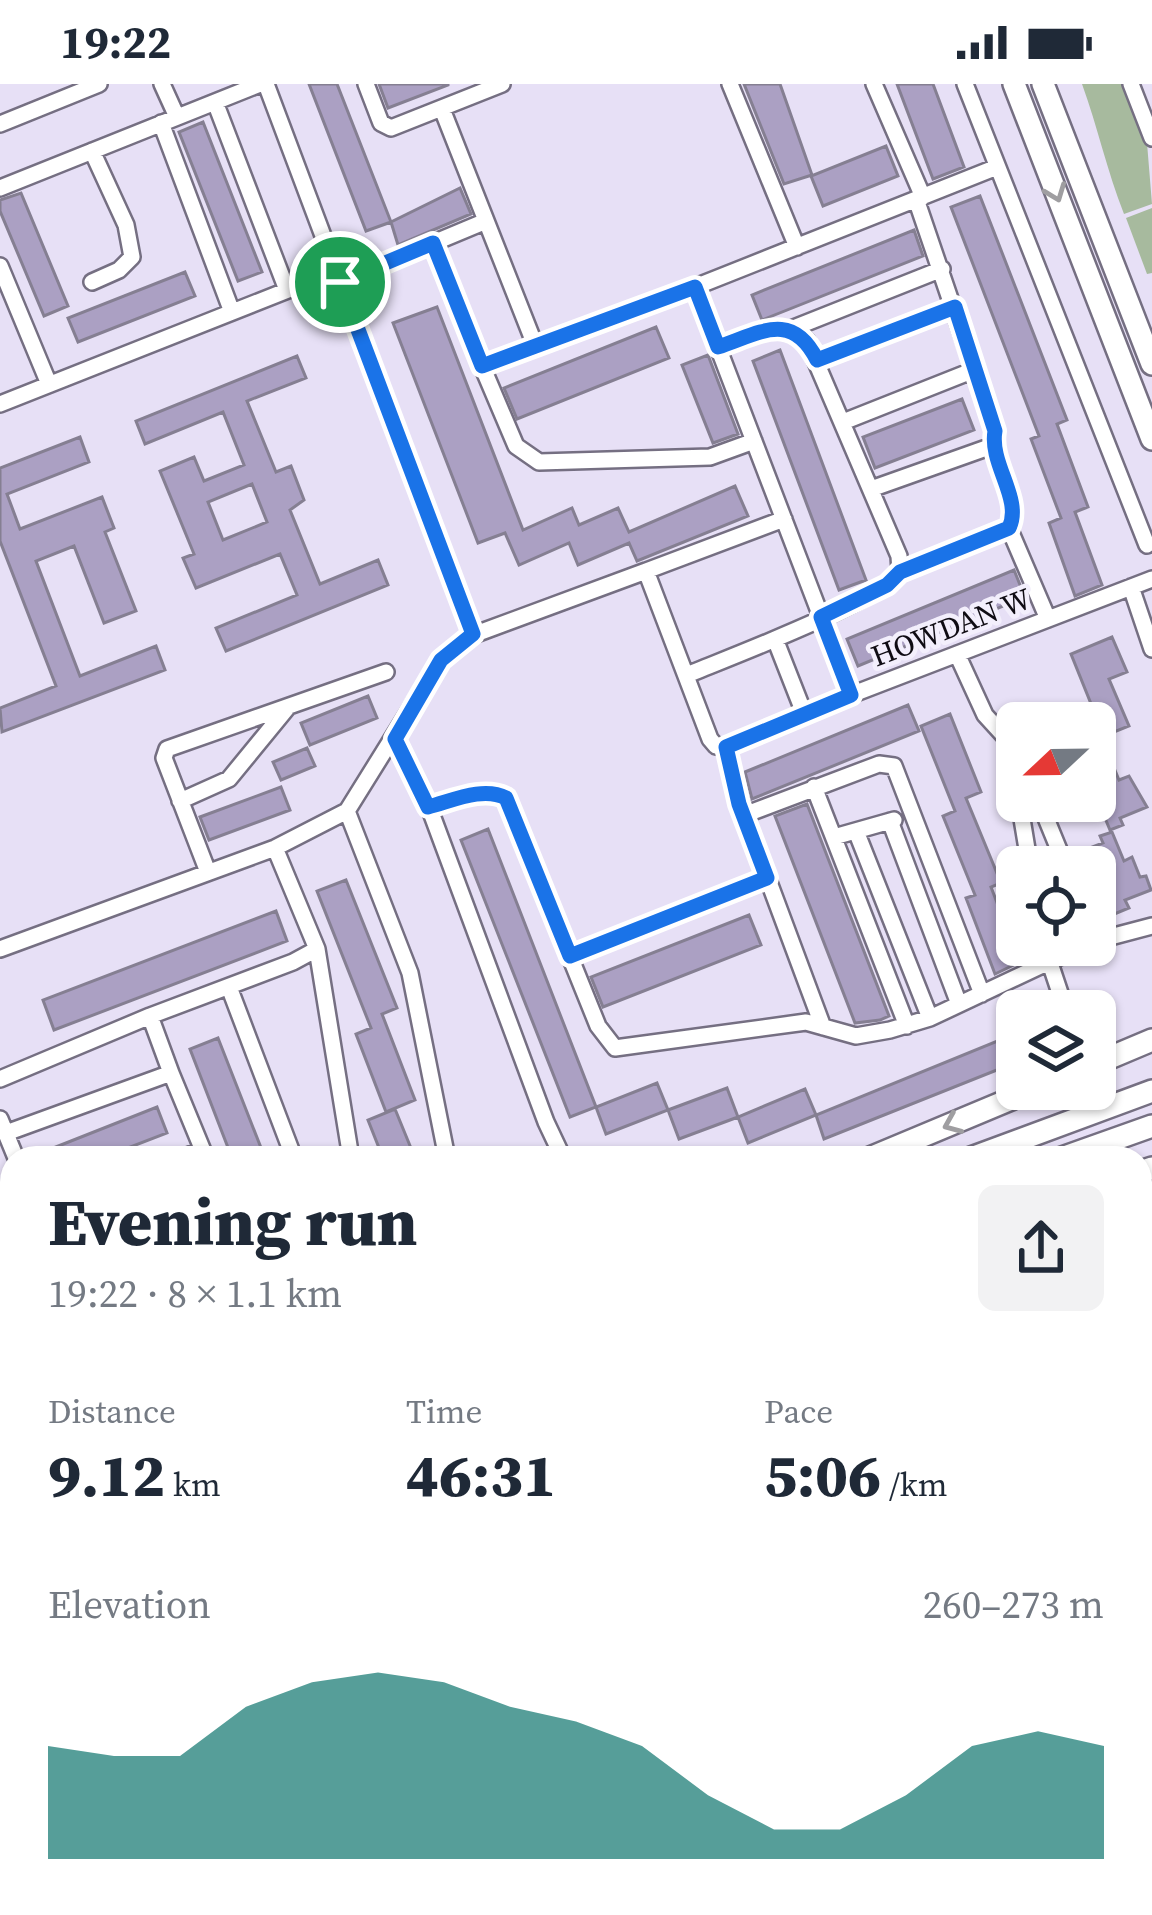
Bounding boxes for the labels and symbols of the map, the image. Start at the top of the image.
one-way arrow [1042,181,1067,202]
pin [289,231,391,333]
street label: HOWDAN W [865,578,1037,676]
north arrow [996,702,1116,822]
one-way arrow [943,1109,965,1133]

